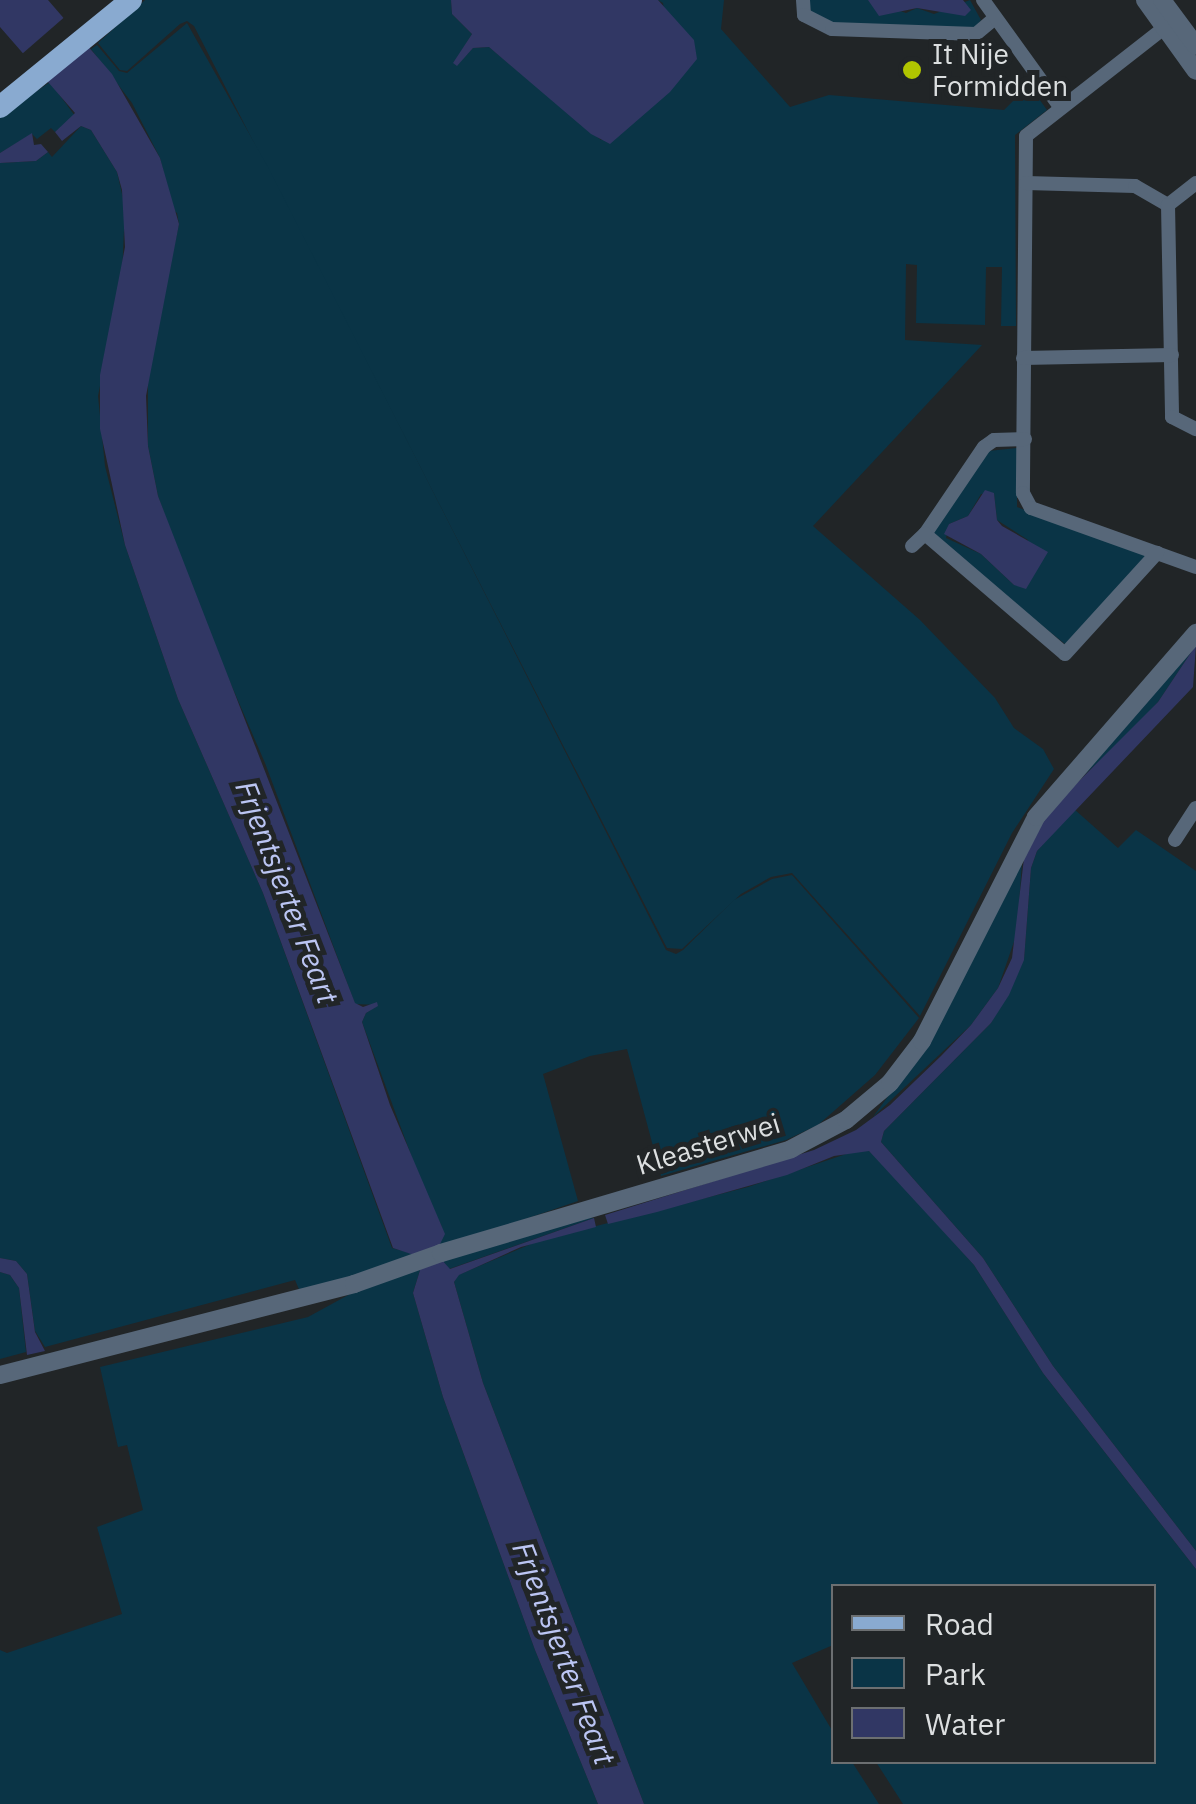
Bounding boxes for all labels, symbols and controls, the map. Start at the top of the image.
place label: It Nije Formidden [932,37,1068,103]
marker: It Nije Formidden [901,59,923,81]
water label: Frjentsjerter Feart [228,776,346,1008]
street label: Kleasterwei [632,1106,784,1182]
water label: Frjentsjerter Feart [505,1537,623,1769]
legend [831,1584,1156,1764]
text: Road [925,1604,994,1643]
text: Park [925,1654,986,1693]
text: Water [925,1704,1005,1743]

